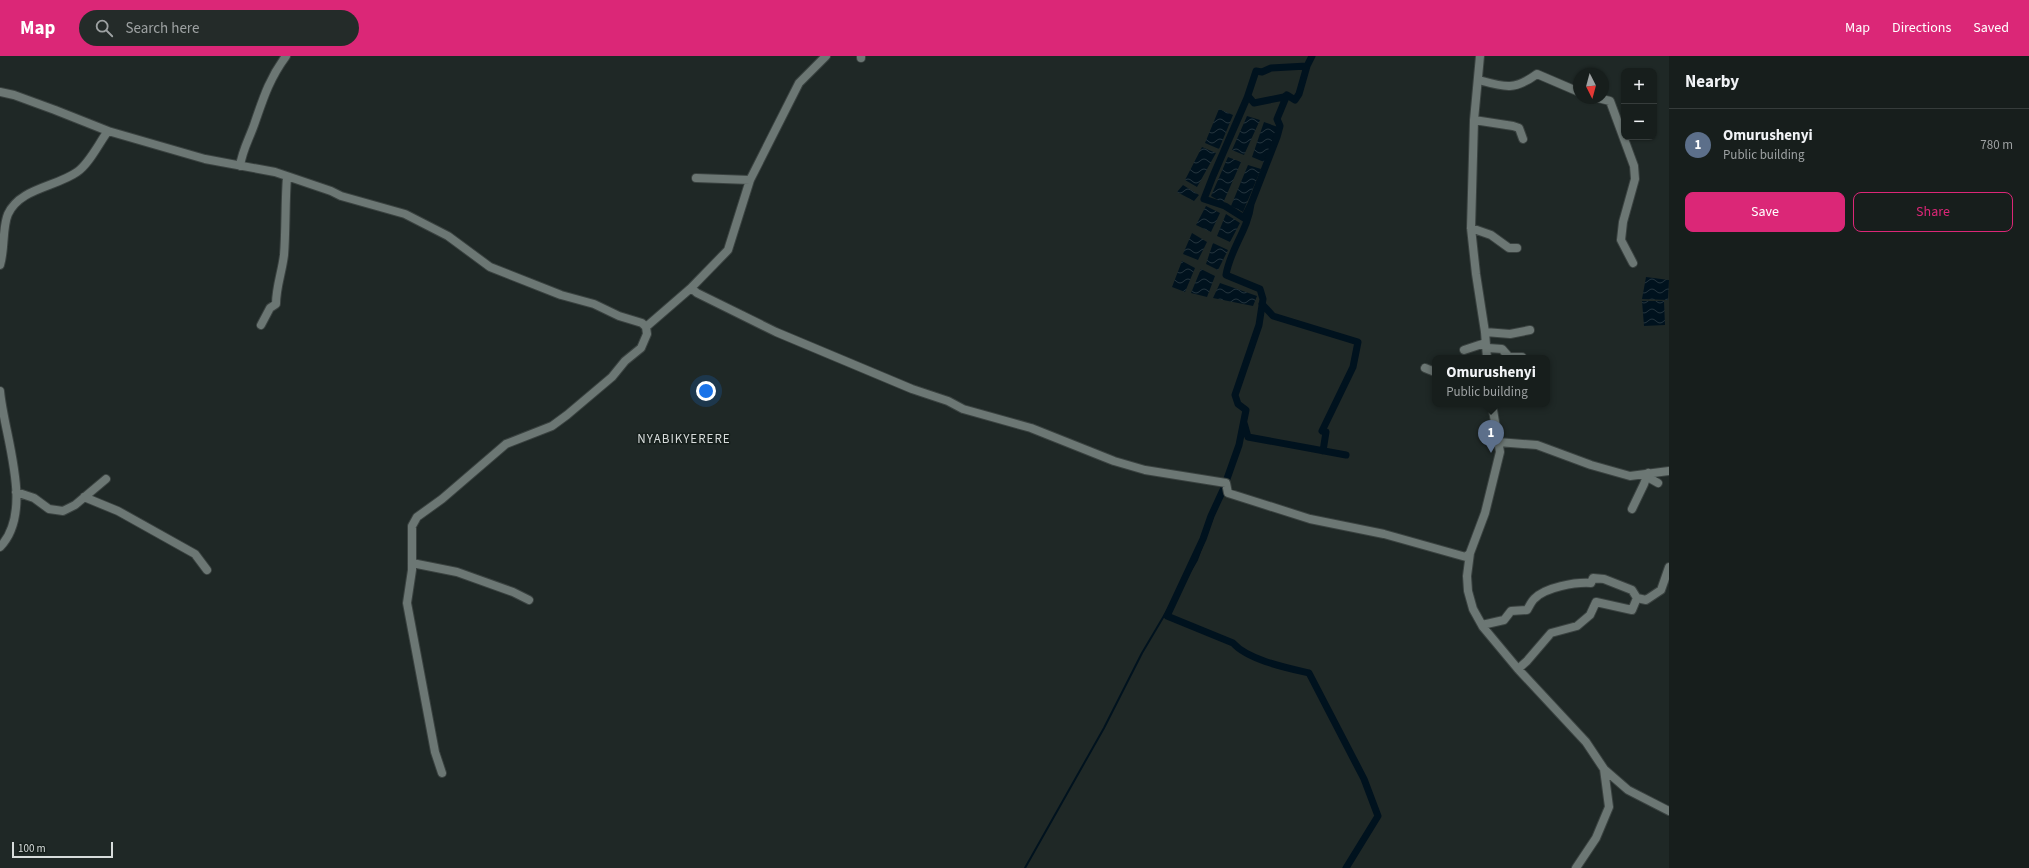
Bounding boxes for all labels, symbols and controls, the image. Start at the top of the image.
search box [79,10,359,46]
text: Map [20,15,55,42]
icon: search [93,17,115,39]
text: Search here [125,18,199,39]
text: Map [1845,18,1870,38]
text: Directions [1892,18,1951,38]
text: Saved [1973,18,2009,38]
north arrow [1573,68,1609,104]
map controls [1621,68,1657,140]
button: + [1621,68,1657,104]
text: Nearby [1685,70,1739,94]
button: − [1621,104,1657,140]
text: Omurushenyi [1723,125,1813,146]
text: 1 [1695,136,1701,154]
text: 780 m [1980,136,2013,154]
text: Public building [1723,146,1805,164]
button: Save [1685,192,1845,232]
button: Share [1853,192,2013,232]
popup [1432,355,1550,407]
text: Omurushenyi [1446,362,1536,383]
your location [696,381,716,401]
text: Public building [1446,383,1528,401]
pin: 1 [1478,420,1504,453]
district label: NYABIKYERERE [637,430,731,448]
scale bar [12,840,113,859]
text: 100 m [18,841,46,856]

